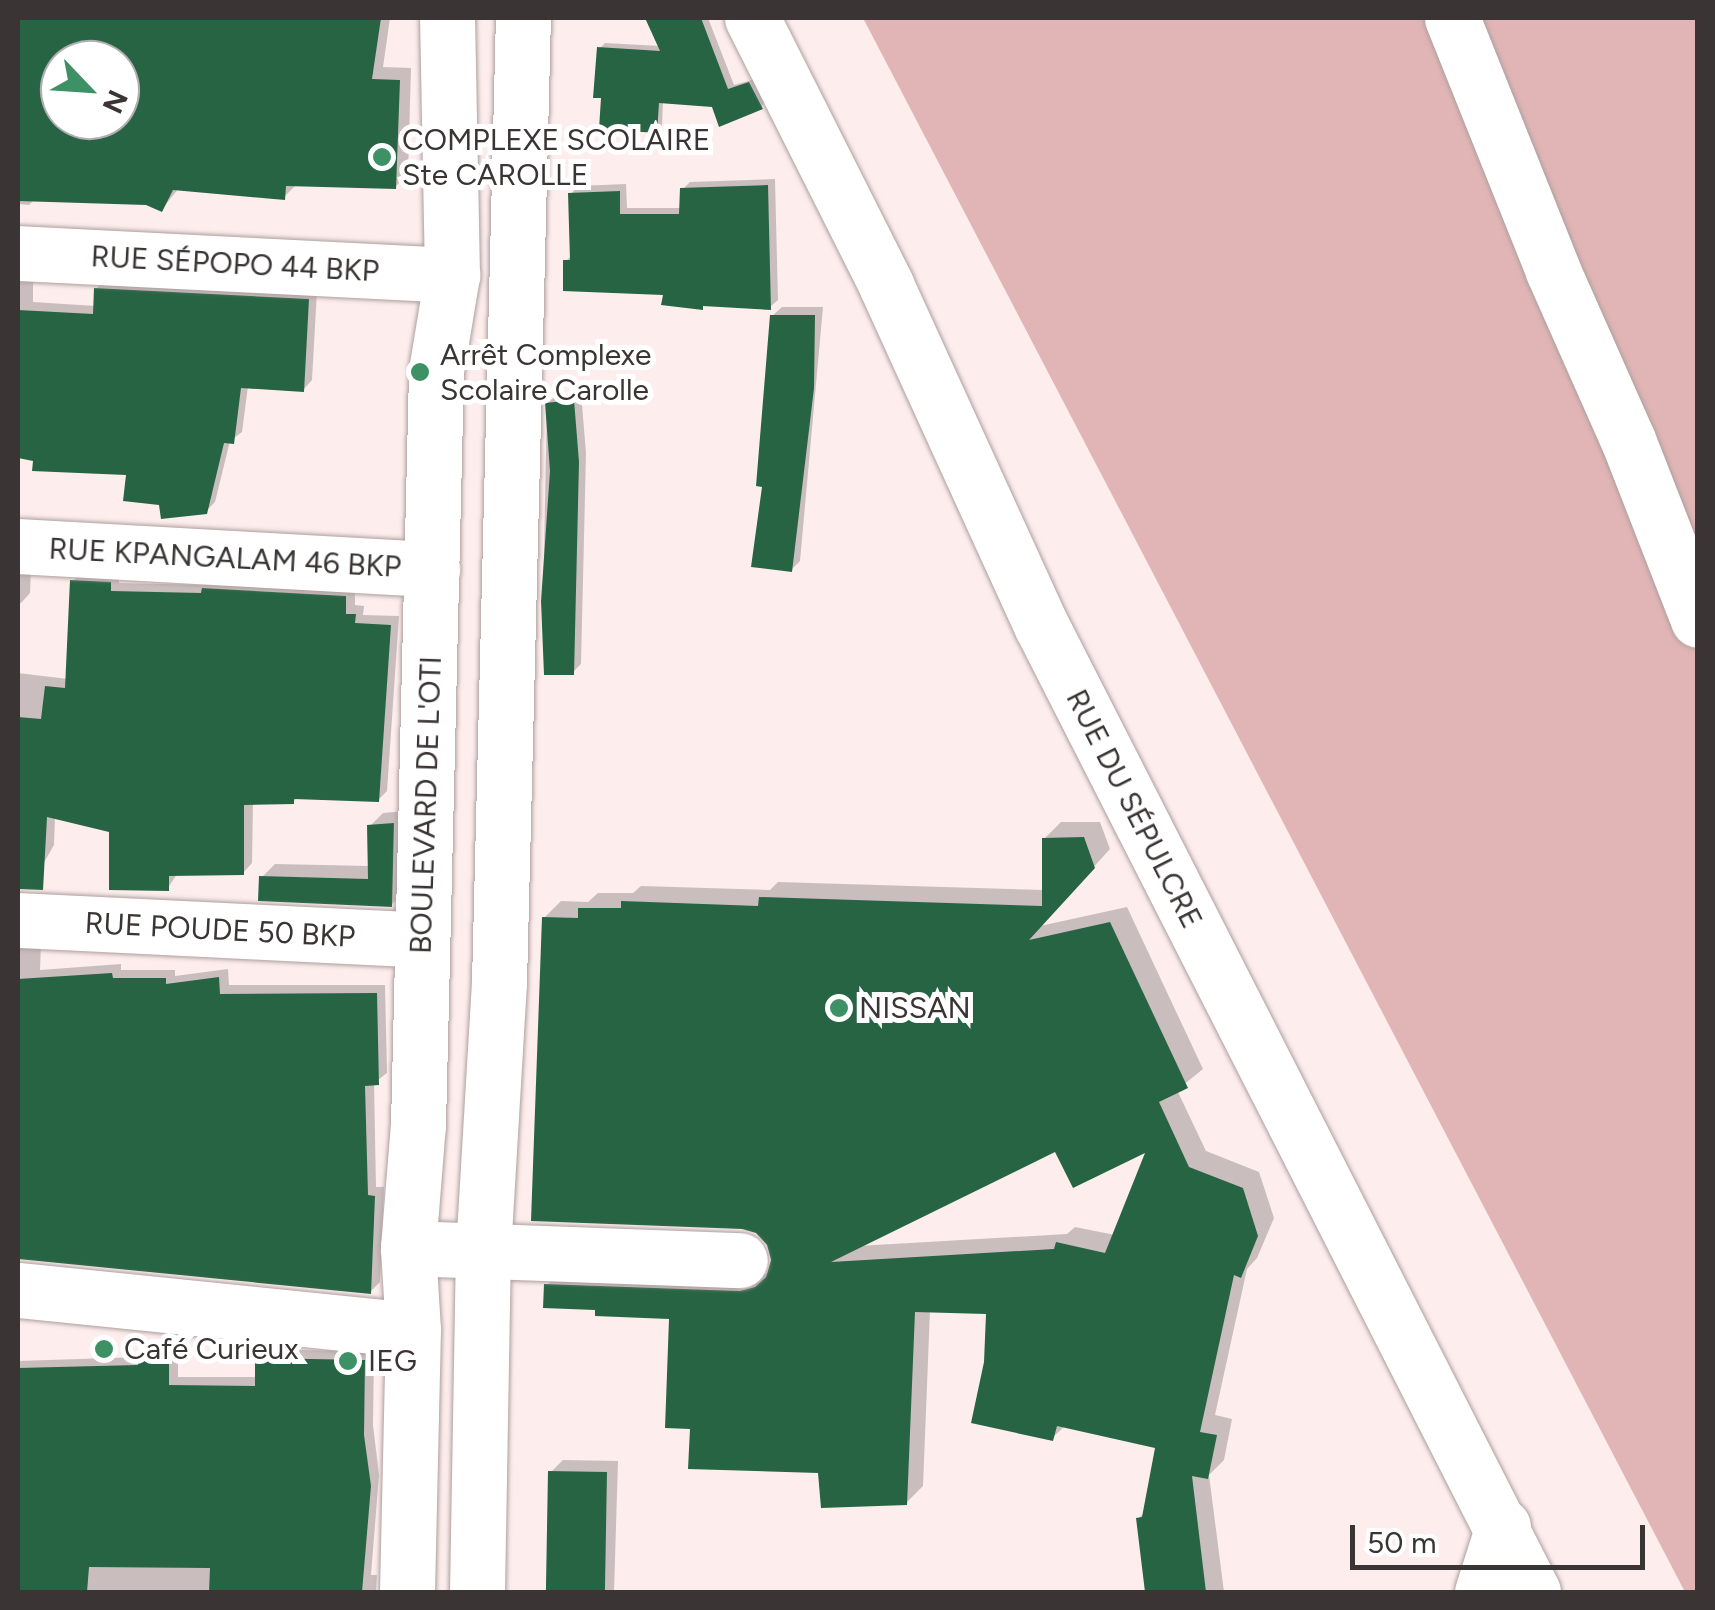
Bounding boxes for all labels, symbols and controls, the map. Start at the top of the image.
north arrow [40,40,140,140]
text: N [95,85,135,119]
place label: COMPLEXE SCOLAIRE Ste CAROLLE [402,122,711,192]
marker: COMPLEXE SCOLAIRE Ste CAROLLE [371,146,393,168]
street label: RUE SÉPOPO 44 BKP [90,238,380,290]
place label: Arrêt Complexe Scolaire Carolle [440,337,651,408]
marker: Arrêt Complexe Scolaire Carolle [409,361,431,383]
street label: RUE KPANGALAM 46 BKP [48,531,402,585]
street label: BOULEVARD DE L'OTI [403,656,449,954]
street label: RUE DU SÉPULCRE [1058,684,1210,934]
street label: RUE POUDE 50 BKP [84,905,356,955]
place label: NISSAN [859,990,971,1026]
marker: NISSAN [828,997,850,1019]
place label: Café Curieux [124,1331,299,1367]
marker: Café Curieux [93,1338,115,1360]
place label: IEG [368,1343,417,1379]
marker: IEG [337,1350,359,1372]
scale bar [1355,1505,1650,1567]
text: 50 m [1367,1524,1436,1561]

